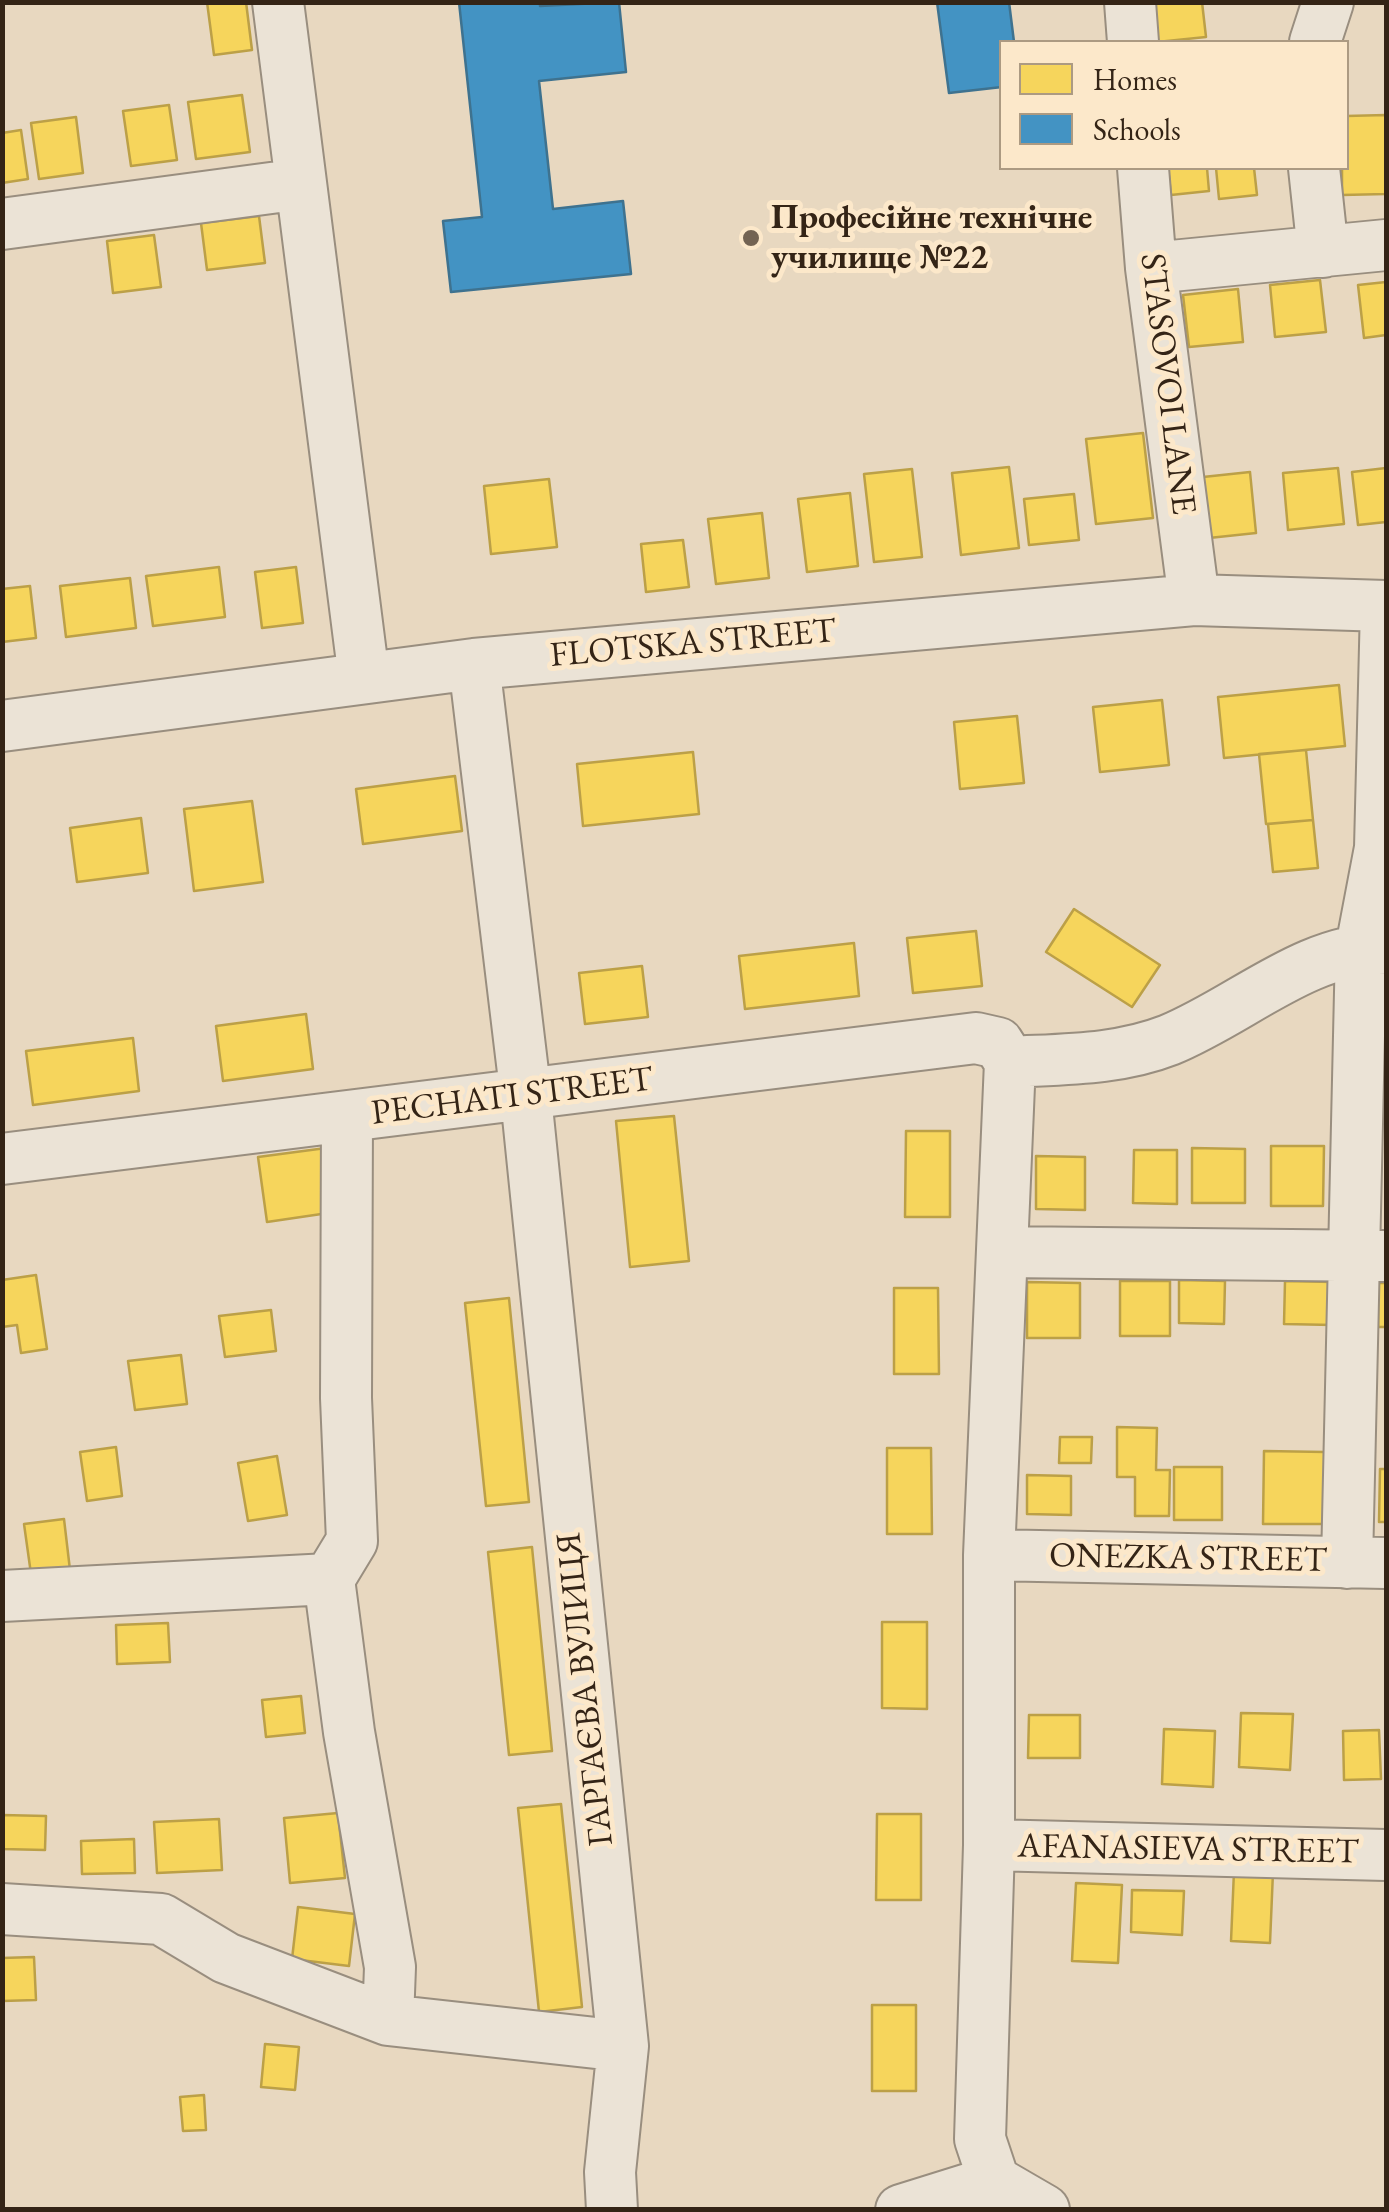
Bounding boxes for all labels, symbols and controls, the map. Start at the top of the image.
legend [999,40,1349,170]
text: Homes [1093,60,1177,99]
text: Schools [1093,110,1181,149]
place label: Професійне технічне училище №22 [771,197,1092,279]
marker: Професійне технічне училище №22 [740,227,762,249]
street label: STASOVOI LANE [1130,251,1204,517]
street label: FLOTSKA STREET [548,611,838,677]
street label: PECHATI STREET [369,1059,655,1135]
street label: ГАРГАЄВА ВУЛИЦЯ [549,1530,623,1848]
street label: ONEZKA STREET [1049,1536,1327,1582]
street label: AFANASIEVA STREET [1017,1826,1359,1874]

